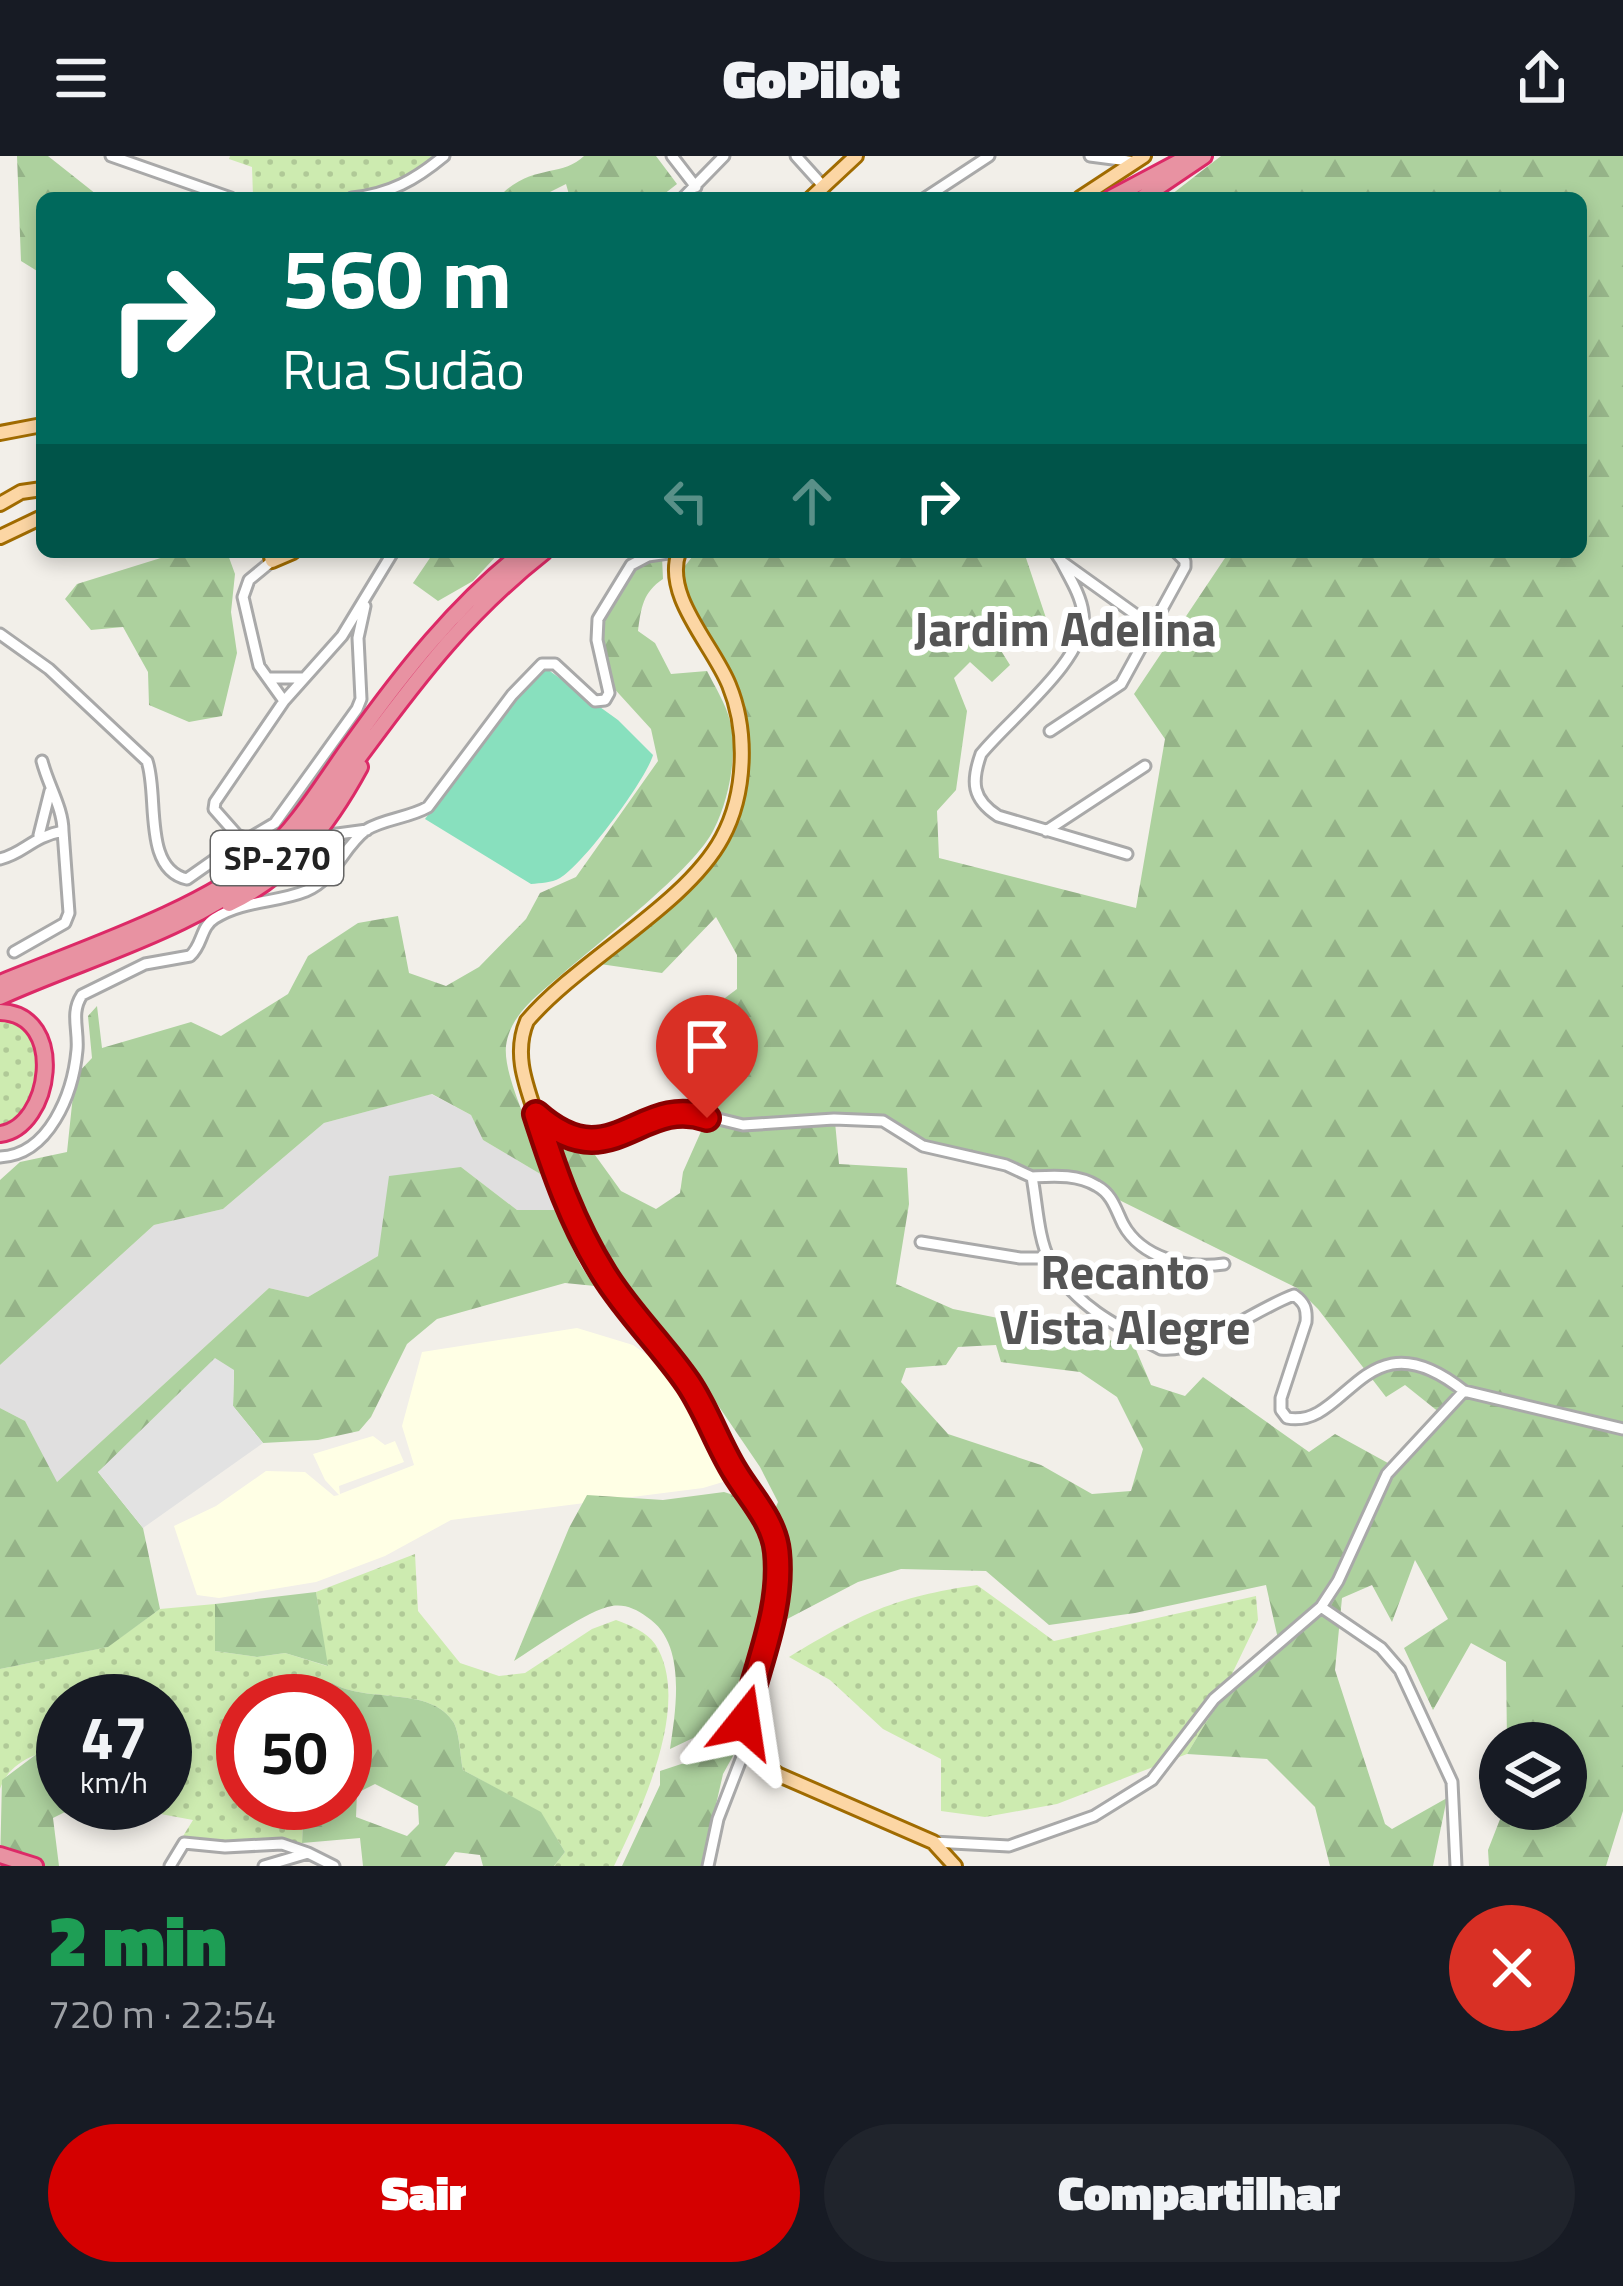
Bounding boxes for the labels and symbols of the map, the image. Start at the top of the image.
district label: Jardim Adelina [914,592,1216,665]
road number: SP-270 [211,831,343,885]
pin [656,995,758,1118]
district label: Recanto Vista Alegre [1000,1235,1250,1363]
position arrow [681,1659,807,1785]
speed limit sign: 50 [216,1674,372,1830]

